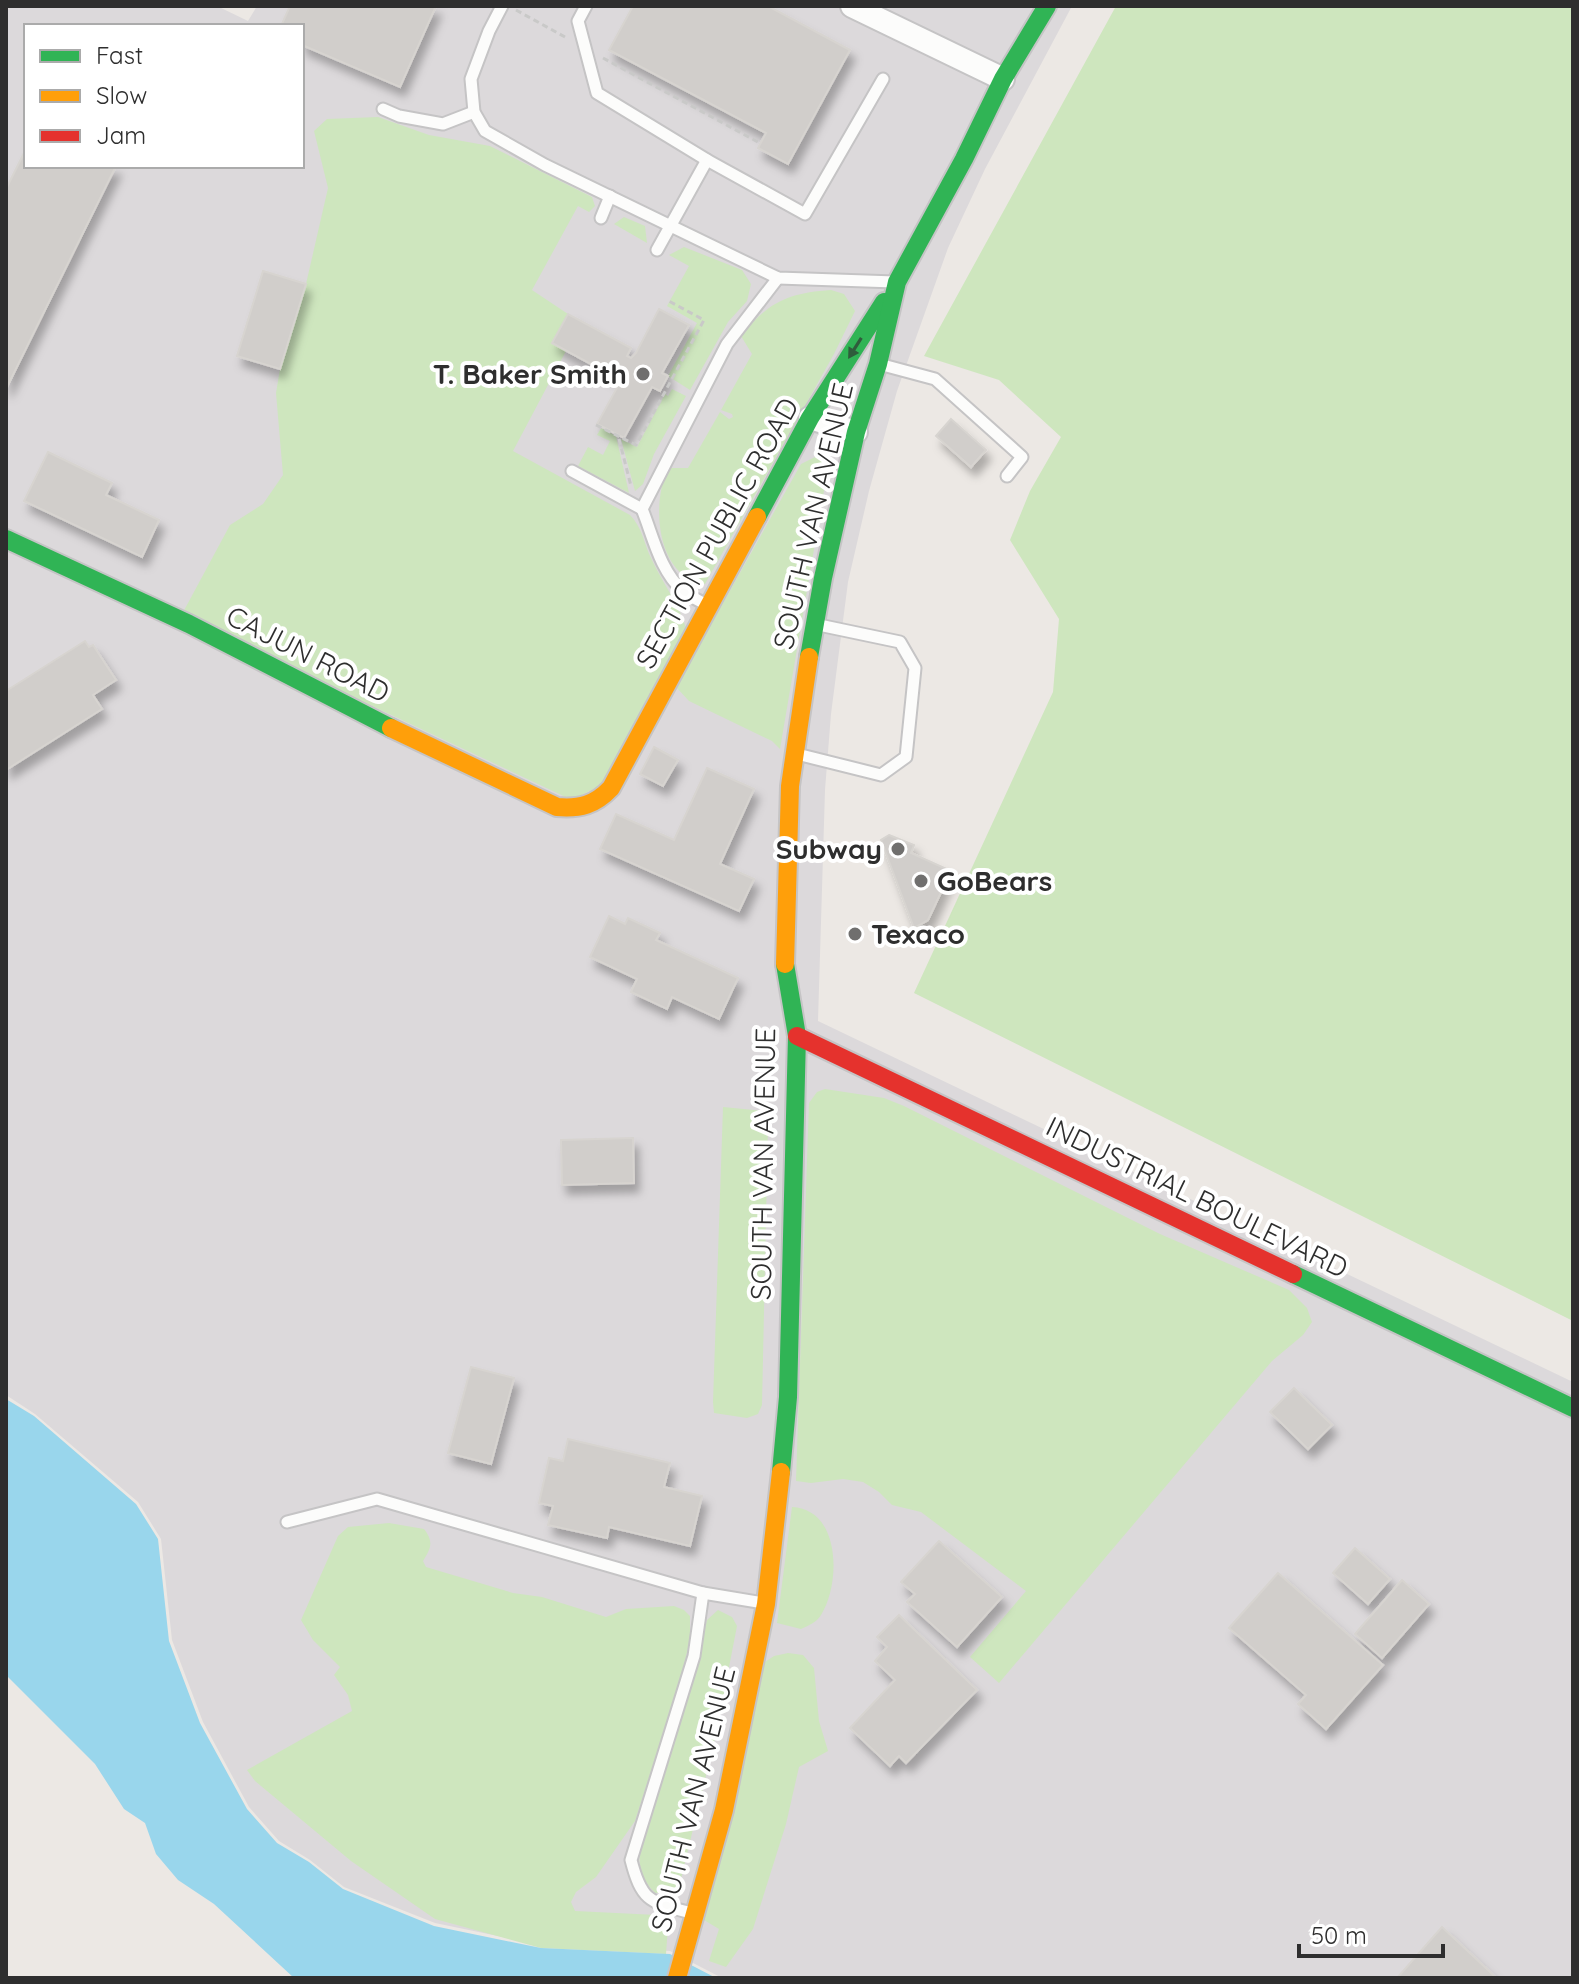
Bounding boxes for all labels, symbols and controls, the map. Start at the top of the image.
legend [24,24,304,168]
text: Fast [96,40,143,70]
text: Slow [96,80,147,110]
text: Jam [96,120,146,150]
one-way arrow [848,337,862,359]
place label: T. Baker Smith [433,356,627,391]
marker: T. Baker Smith [634,365,652,383]
street label: SOUTH VAN AVENUE [765,379,860,652]
street label: SECTION PUBLIC ROAD [628,391,806,674]
street label: CAJUN ROAD [221,597,396,710]
place label: Subway [776,831,882,866]
marker: Subway [889,840,907,858]
place label: GoBears [937,863,1052,898]
marker: GoBears [912,872,930,890]
place label: Texaco [871,916,965,951]
marker: Texaco [846,925,864,943]
street label: SOUTH VAN AVENUE [743,1028,782,1300]
street label: INDUSTRIAL BOULEVARD [1041,1108,1354,1285]
street label: SOUTH VAN AVENUE [643,1663,742,1935]
scale bar [1299,1908,1443,1958]
text: 50 m [1311,1920,1367,1950]

